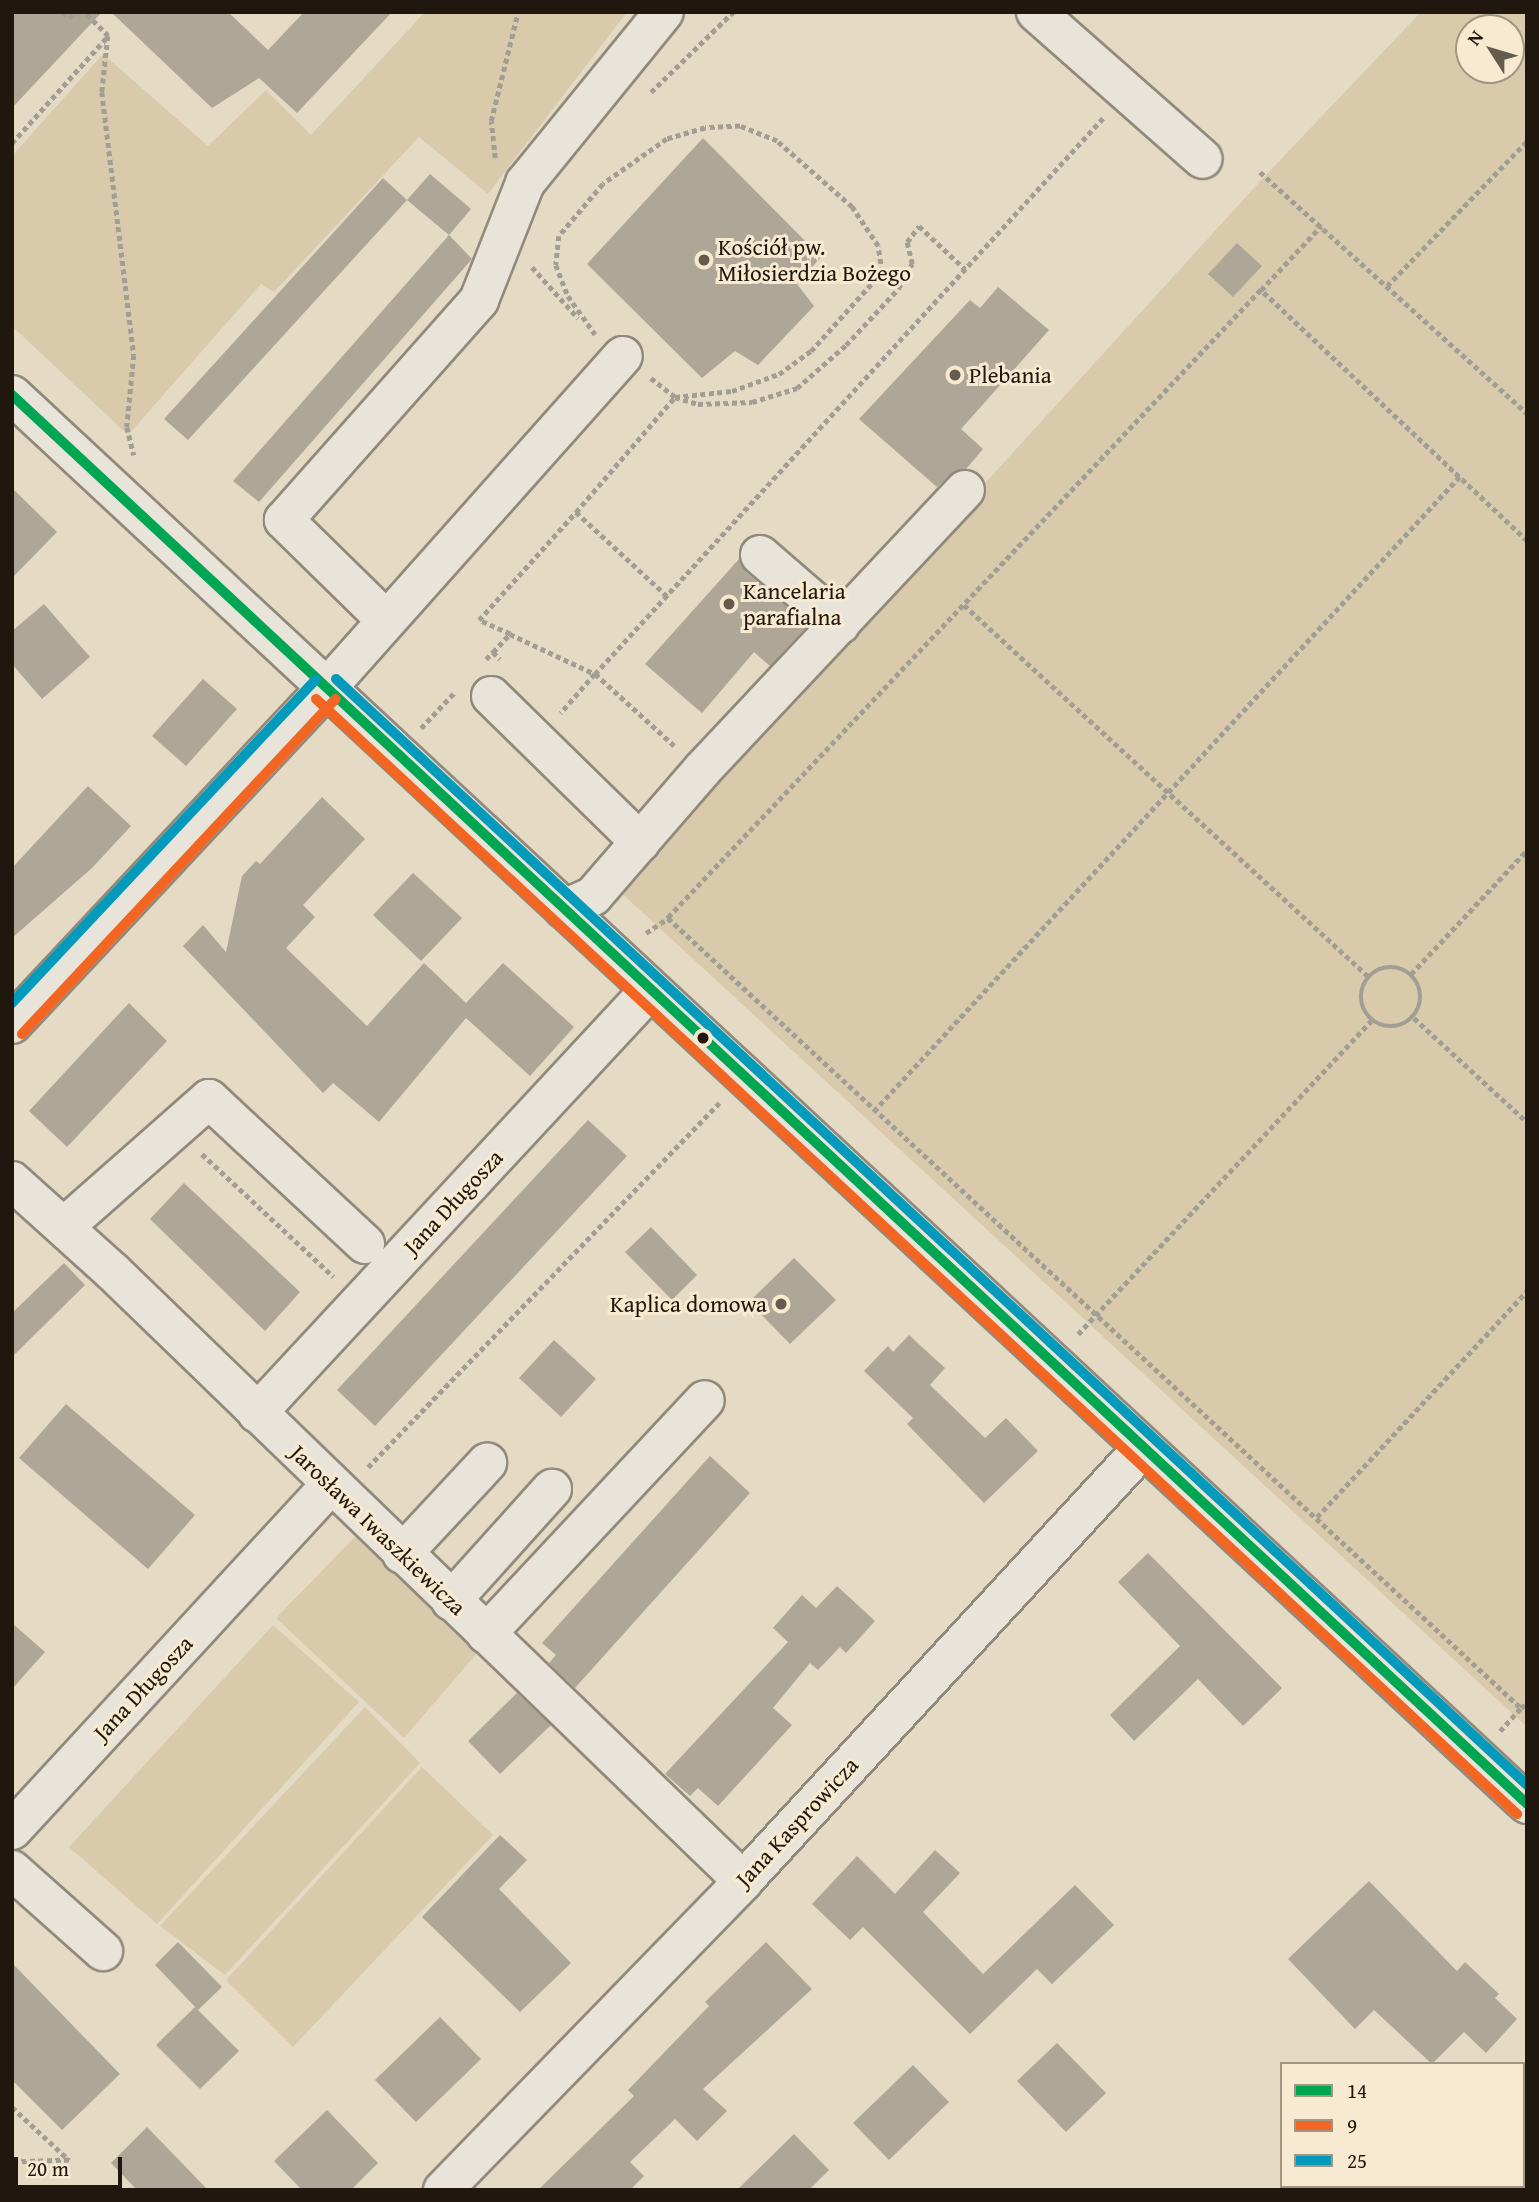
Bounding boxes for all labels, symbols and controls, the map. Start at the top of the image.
north arrow [1455,14,1525,84]
text: N [1460,24,1490,51]
place label: Kościół pw. Miłosierdzia Bożego [718,233,911,287]
marker: Kościół pw. Miłosierdzia Bożego [696,252,712,268]
place label: Plebania [969,361,1052,389]
marker: Plebania [947,367,963,383]
place label: Kancelaria parafialna [743,577,846,631]
marker: Kancelaria parafialna [721,596,737,612]
unlabelled marker [696,1031,710,1045]
street label: Jana Długosza [397,1144,509,1260]
place label: Kaplica domowa [610,1290,767,1318]
marker: Kaplica domowa [773,1296,789,1312]
street label: Jarosława Iwaszkiewicza [285,1439,471,1621]
street label: Jana Długosza [87,1630,199,1746]
street label: Jana Kasprowicza [730,1751,864,1893]
legend [1280,2062,1525,2188]
text: 14 [1347,2075,1367,2106]
text: 9 [1347,2110,1357,2141]
scale bar [18,2142,126,2186]
text: 25 [1347,2145,1367,2176]
text: 20 m [27,2153,69,2184]

